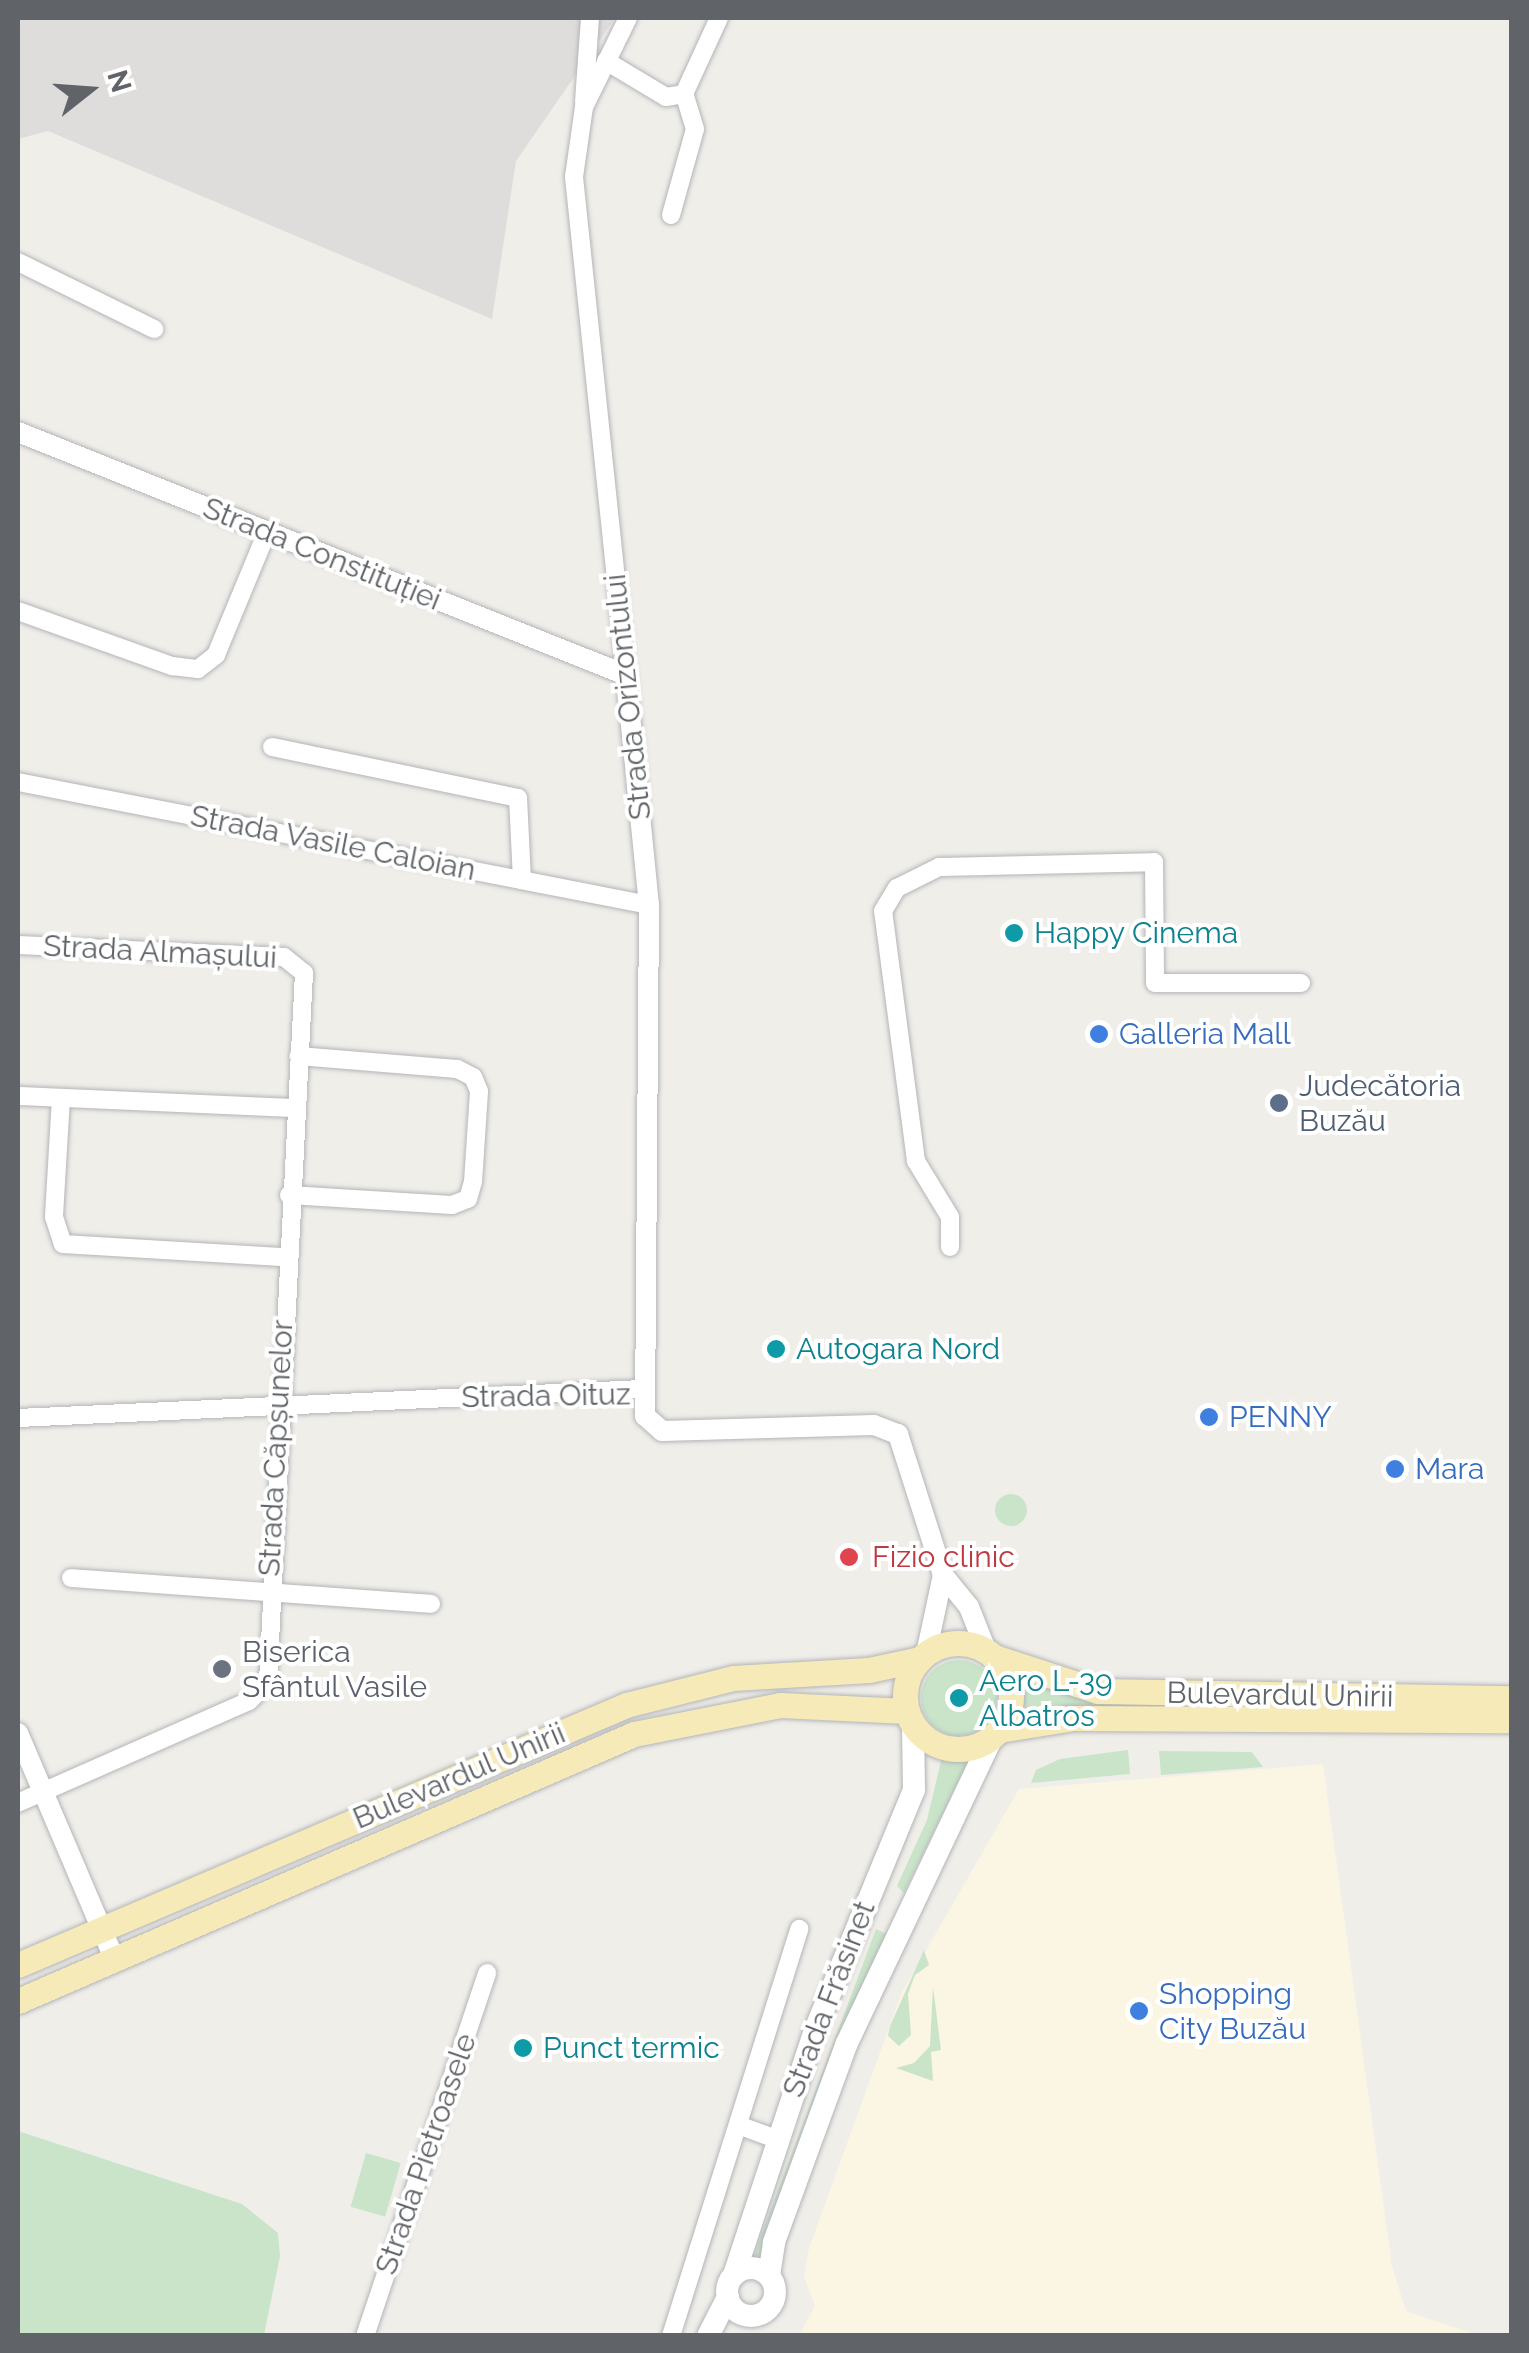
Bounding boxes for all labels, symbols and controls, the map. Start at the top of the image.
north arrow [40,40,140,140]
text: N [100,66,138,96]
street label: Strada Constituției [198,490,446,618]
street label: Strada Orizontului [597,572,659,822]
street label: Strada Vasile Caloian [187,798,479,888]
place label: Happy Cinema [1034,915,1239,951]
marker: Happy Cinema [1003,922,1025,944]
street label: Strada Almașului [42,928,278,976]
place label: Galleria Mall [1119,1016,1291,1052]
marker: Galleria Mall [1088,1023,1110,1045]
place label: Judecătoria Buzău [1299,1068,1461,1138]
marker: Judecătoria Buzău [1268,1092,1290,1114]
street label: Strada Căpșunelor [251,1319,301,1577]
place label: Autogara Nord [796,1331,1000,1367]
marker: Autogara Nord [765,1338,787,1360]
street label: Strada Oituz [461,1377,631,1415]
place label: PENNY [1229,1399,1332,1435]
marker: PENNY [1198,1406,1220,1428]
place label: Mara [1415,1451,1484,1487]
marker: Mara [1384,1458,1406,1480]
place label: Fizio clinic [872,1539,1015,1575]
marker: Fizio clinic [836,1544,862,1570]
place label: Biserica Sfântul Vasile [242,1634,429,1704]
marker: Biserica Sfântul Vasile [211,1658,233,1680]
place label: Aero L-39 Albatros [979,1663,1113,1734]
street label: Bulevardul Unirii [1166,1675,1394,1715]
marker: Aero L-39 Albatros [948,1687,970,1709]
street label: Bulevardul Unirii [347,1715,571,1837]
street label: Strada Frăsinet [775,1896,883,2102]
place label: Shopping City Buzău [1159,1976,1307,2046]
marker: Shopping City Buzău [1128,2000,1150,2022]
street label: Strada Pietroasele [368,2029,484,2279]
place label: Punct termic [543,2030,720,2066]
marker: Punct termic [512,2037,534,2059]

